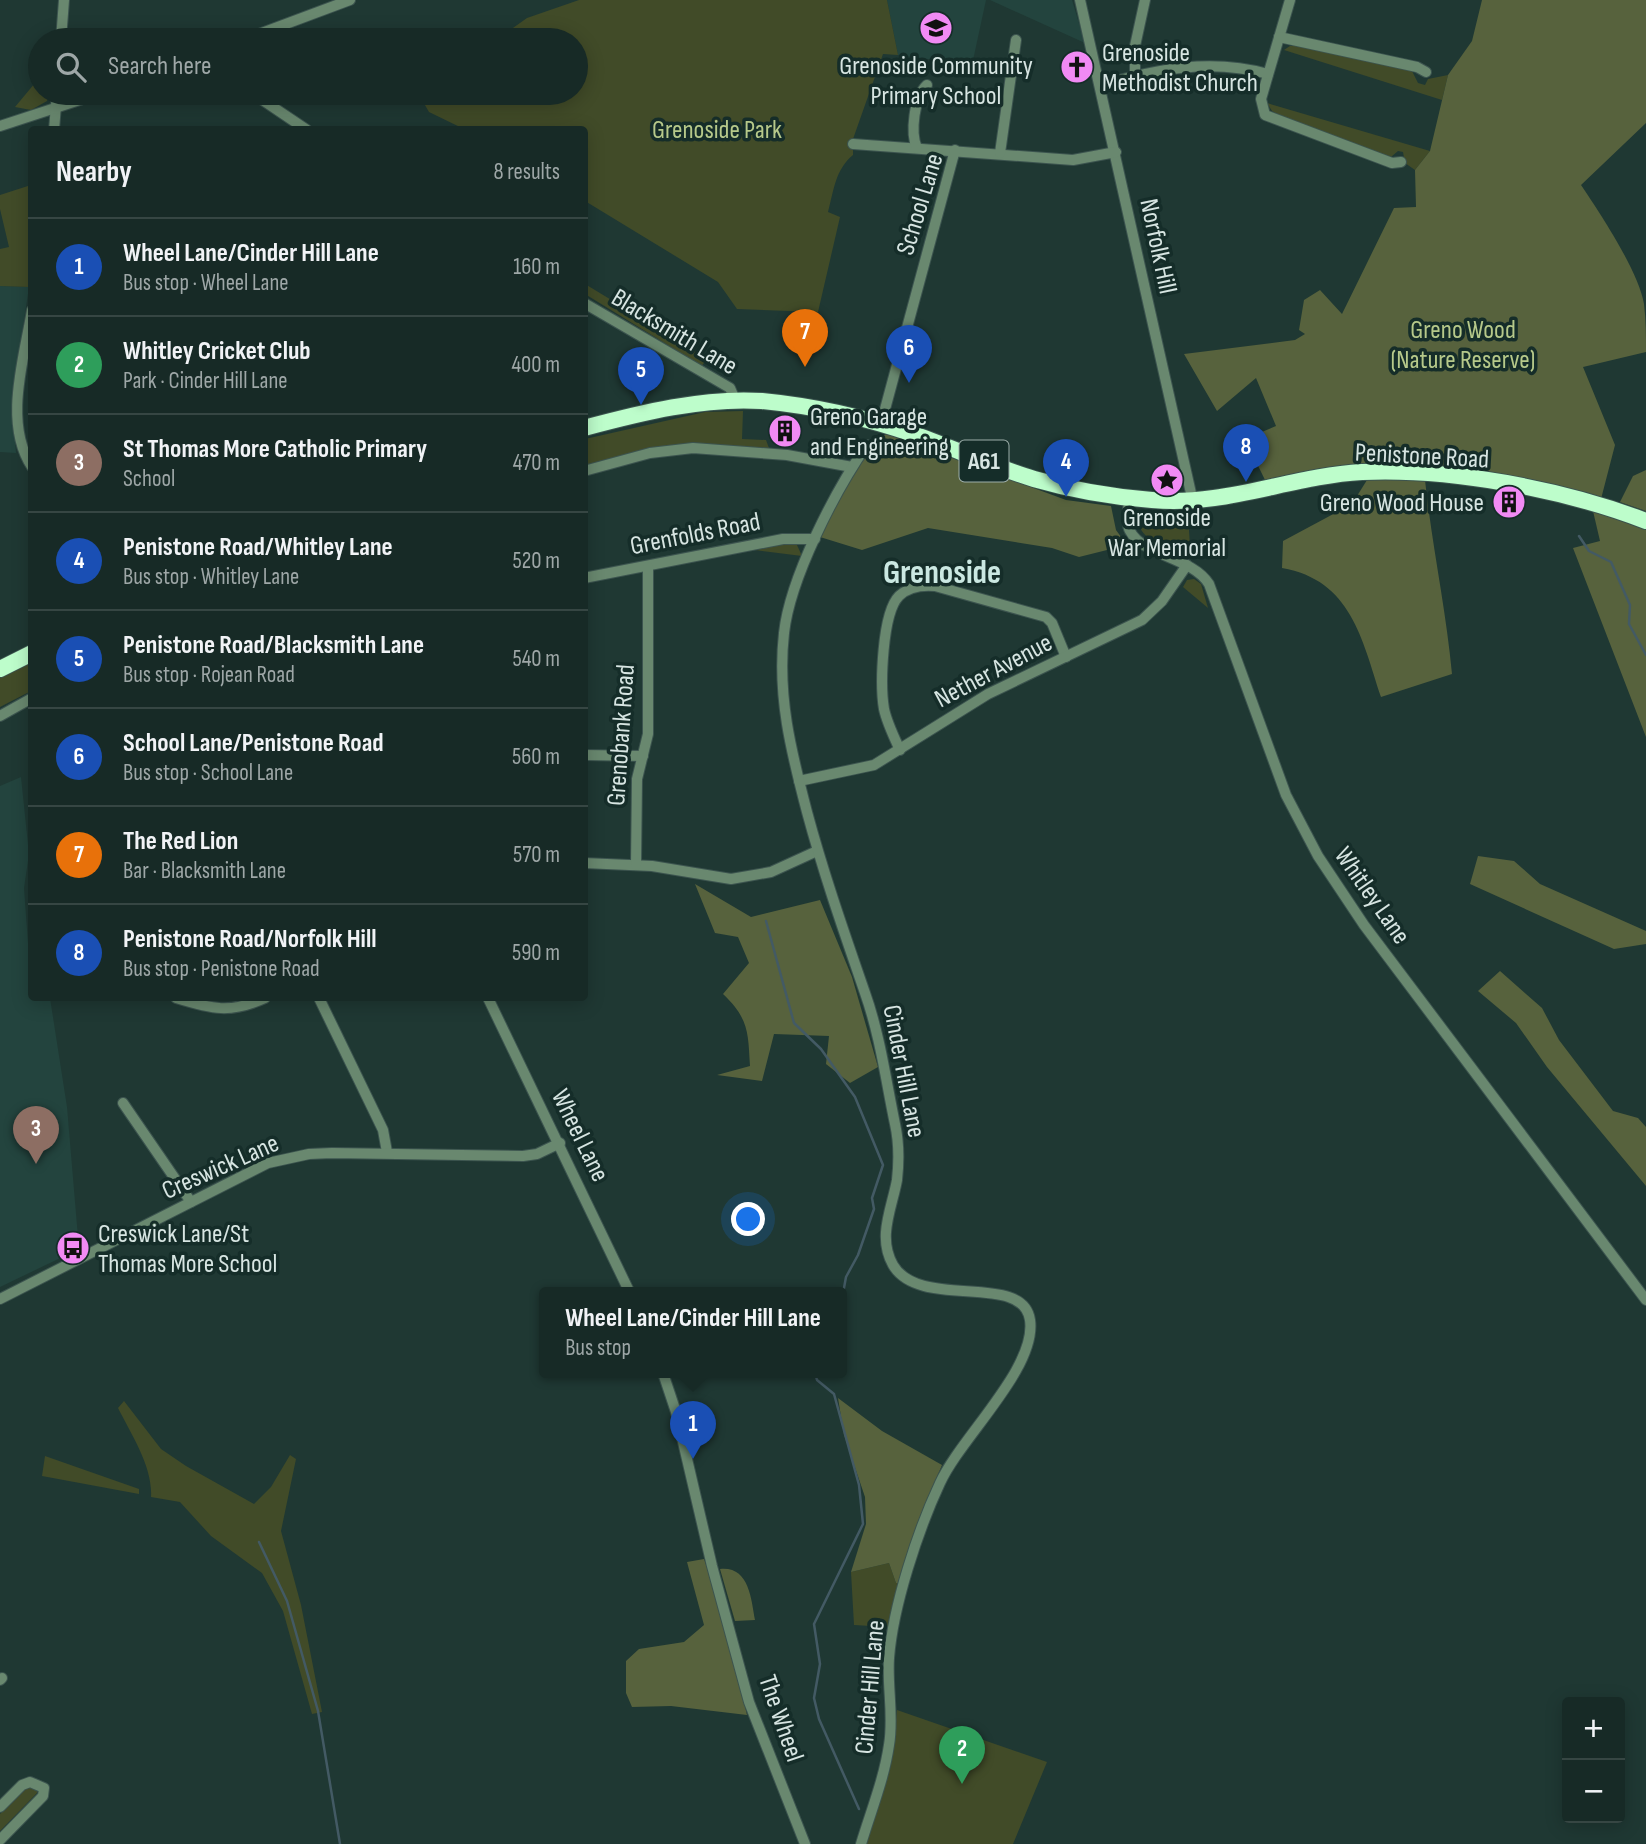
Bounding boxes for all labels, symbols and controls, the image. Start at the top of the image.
school or university icon: Grenoside Community Primary School [917,9,955,47]
search box [28,28,588,105]
place label: Grenoside Methodist Church [1102,38,1258,99]
icon: search [52,48,90,86]
church icon: Grenoside Methodist Church [1058,48,1096,86]
text: Search here [108,51,211,82]
place label: Grenoside Community Primary School [839,51,1033,112]
park label: Grenoside Park [652,115,782,146]
street label: School Lane [890,150,951,259]
text: Nearby [56,154,132,190]
text: 8 results [494,158,560,186]
street label: Norfolk Hill [1132,196,1183,297]
text: Wheel Lane/Cinder Hill Lane [123,238,379,269]
text: 1 [74,253,84,281]
text: 160 m [513,253,560,281]
text: Bus stop · Wheel Lane [123,269,289,297]
street label: Blacksmith Lane [606,283,743,382]
pin: 7 [782,309,828,367]
park label: Greno Wood (Nature Reserve) [1391,315,1535,376]
pin: 6 [886,325,932,383]
text: Whitley Cricket Club [123,336,311,367]
pin: 5 [618,347,664,405]
text: 2 [74,351,84,379]
text: 400 m [511,351,560,379]
text: Park · Cinder Hill Lane [123,367,288,395]
place label: Greno Garage and Engineering [810,402,949,463]
building icon: Greno Garage and Engineering [766,412,804,450]
pin: 8 [1223,424,1269,482]
text: St Thomas More Catholic Primary [123,434,427,465]
street label: Penistone Road [1354,438,1490,475]
pin: 4 [1043,439,1089,497]
road number: A61 [960,440,1009,482]
text: 3 [74,449,84,477]
text: 470 m [513,449,560,477]
place icon: Grenoside War Memorial [1148,461,1186,499]
text: School [123,465,175,493]
building icon: Greno Wood House [1490,483,1528,521]
place label: Greno Wood House [1320,488,1484,519]
place label: Grenoside War Memorial [1108,503,1226,564]
street label: Grenfolds Road [628,507,763,562]
text: Penistone Road/Whitley Lane [123,532,393,563]
text: 4 [74,547,84,575]
text: 520 m [513,547,560,575]
district label: Grenoside [883,553,1001,593]
text: Bus stop · Whitley Lane [123,563,299,591]
street label: Nether Avenue [930,628,1058,715]
text: Penistone Road/Blacksmith Lane [123,630,424,661]
text: 5 [74,645,84,673]
text: 540 m [512,645,560,673]
text: Bus stop · Rojean Road [123,661,295,689]
street label: Grenobank Road [601,663,642,807]
text: School Lane/Penistone Road [123,728,384,759]
text: 6 [74,743,84,771]
text: 560 m [512,743,560,771]
text: Bus stop · School Lane [123,759,293,787]
text: The Red Lion [123,826,238,857]
text: 7 [74,841,84,869]
text: 570 m [513,841,560,869]
street label: Whitley Lane [1327,841,1416,950]
text: Bar · Blacksmith Lane [123,857,286,885]
text: Penistone Road/Norfolk Hill [123,924,376,955]
text: 8 [74,939,84,967]
text: 590 m [512,939,560,967]
text: Bus stop · Penistone Road [123,955,320,983]
street label: Cinder Hill Lane [875,1002,932,1140]
street label: Wheel Lane [544,1084,615,1187]
pin: 3 [13,1106,59,1164]
street label: Creswick Lane [157,1128,284,1207]
your location [731,1202,765,1236]
place label: Creswick Lane/St Thomas More School [98,1219,277,1280]
bus stop icon: Creswick Lane/St Thomas More School [54,1229,92,1267]
popup [539,1287,847,1378]
text: Wheel Lane/Cinder Hill Lane [565,1303,821,1334]
text: Bus stop [565,1334,631,1362]
pin: 1 [670,1401,716,1459]
street label: Cinder Hill Lane [849,1619,892,1755]
street label: The Wheel [751,1671,810,1766]
map controls [1562,1697,1625,1823]
button: + [1562,1697,1625,1760]
pin: 2 [939,1726,985,1784]
button: − [1562,1760,1625,1823]

